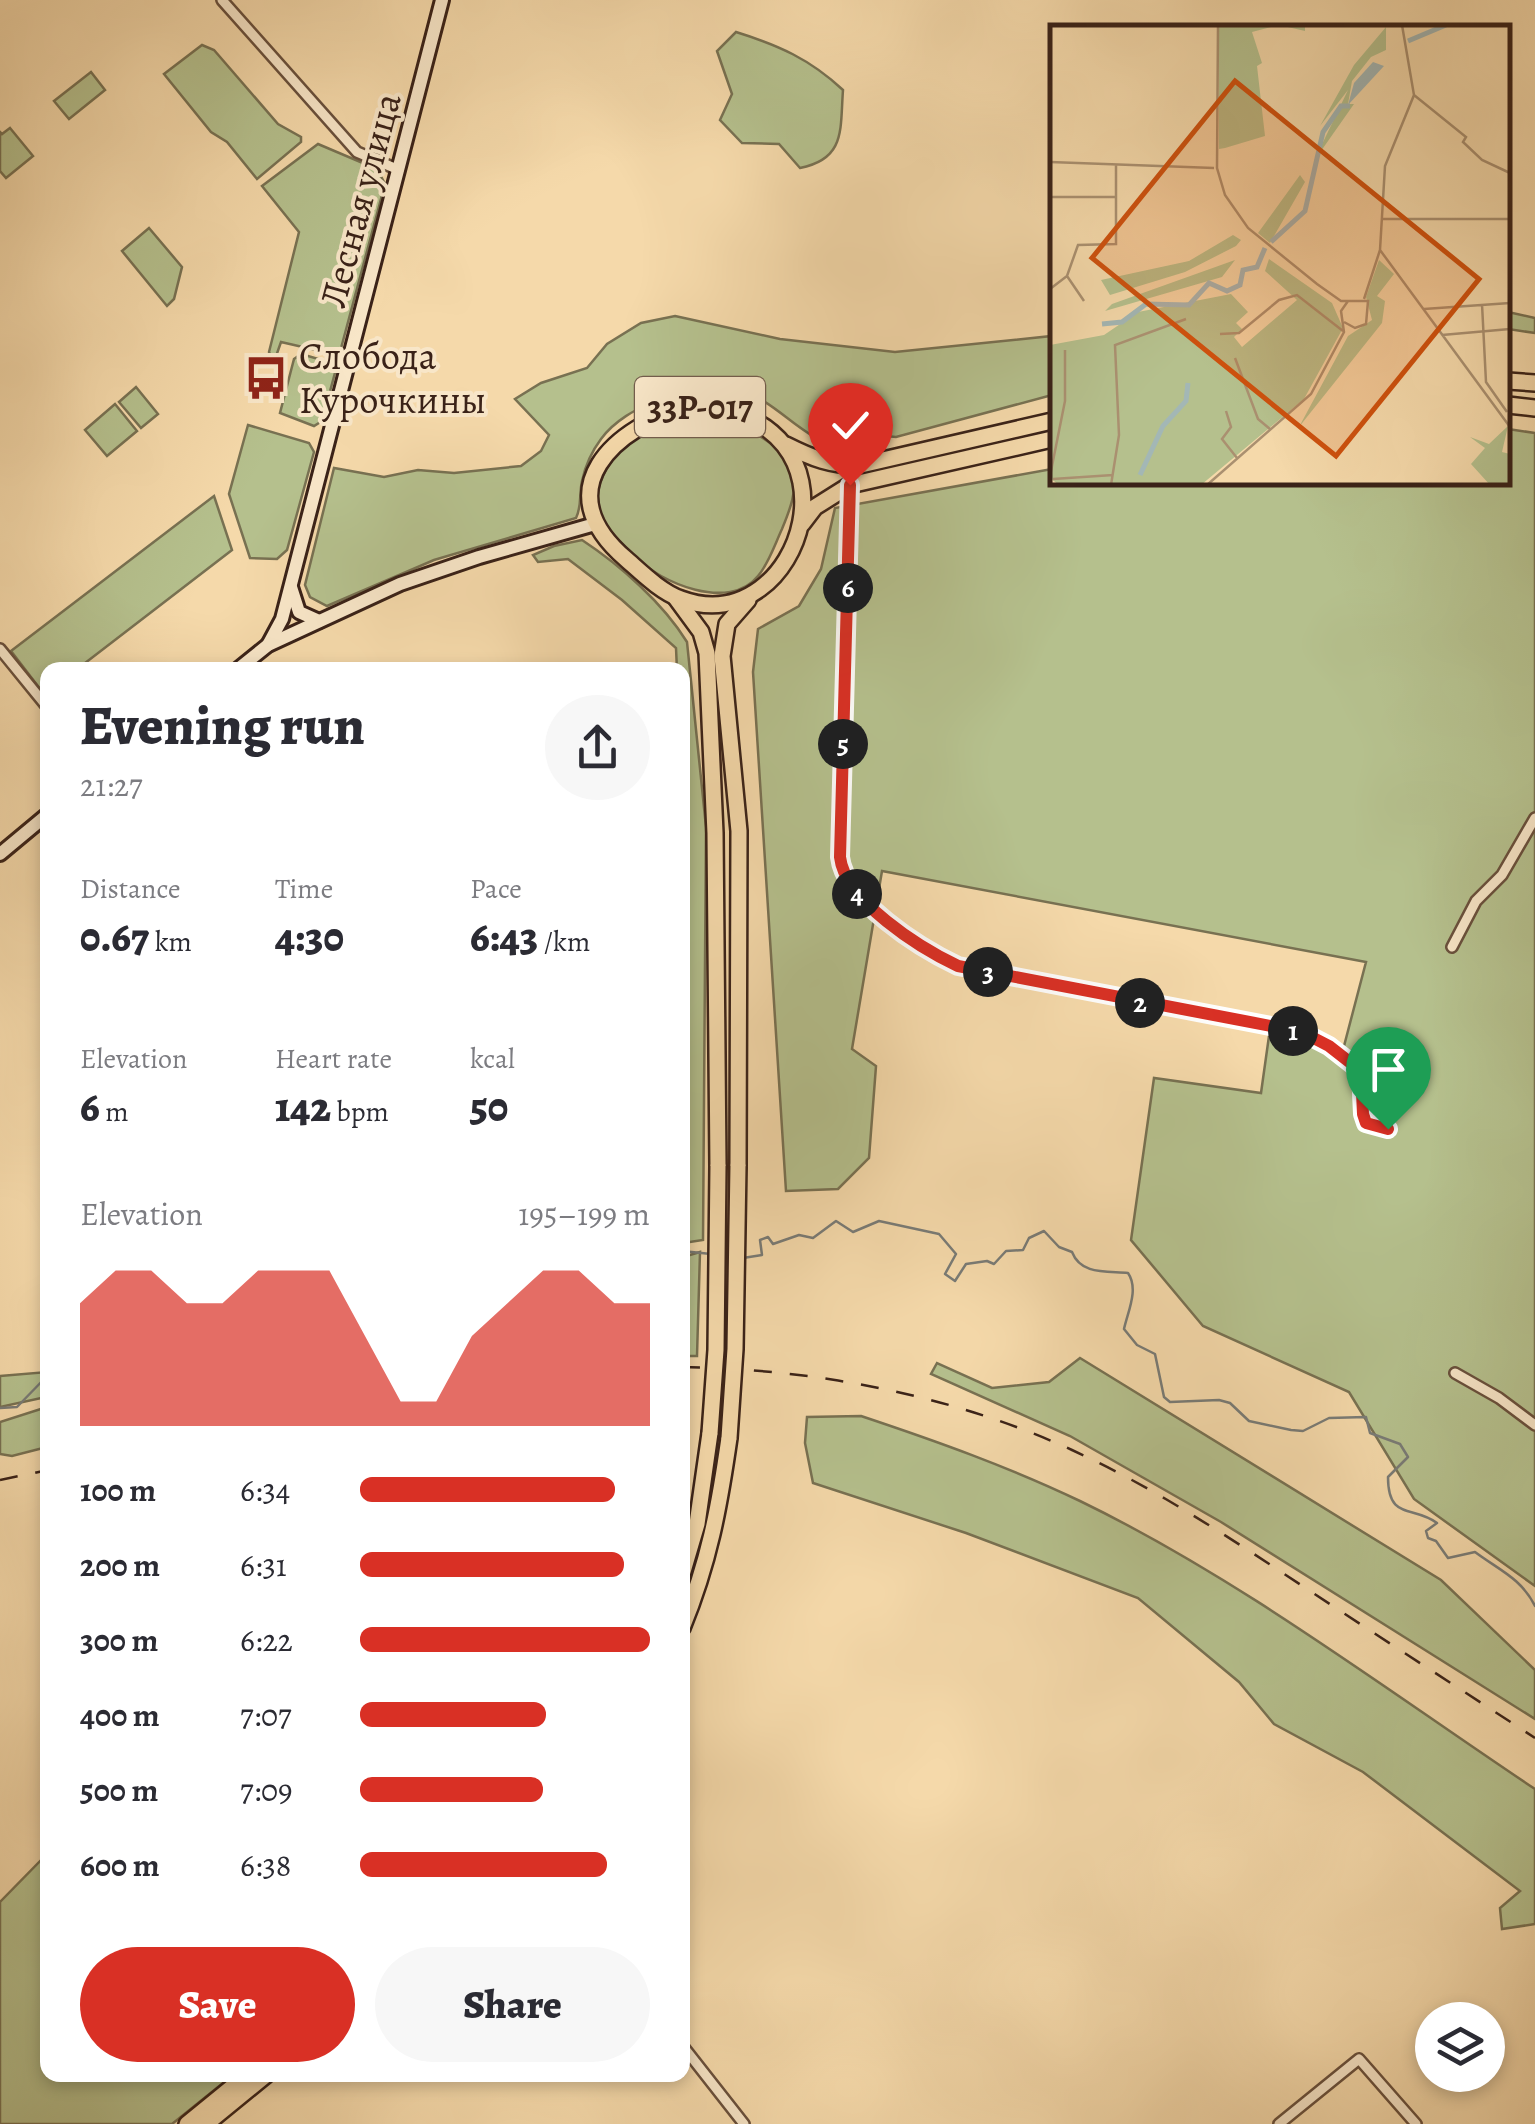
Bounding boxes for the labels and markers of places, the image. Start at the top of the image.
place label: Слобода Курочкины [299,330,486,426]
bus stop icon: Слобода Курочкины [242,354,290,402]
pin [808,383,893,486]
pin: 6 [823,563,873,613]
pin: 5 [818,719,868,769]
pin: 4 [832,869,882,919]
pin: 3 [963,947,1013,997]
pin: 2 [1115,978,1165,1028]
pin: 1 [1268,1006,1318,1056]
pin [1346,1027,1431,1130]

